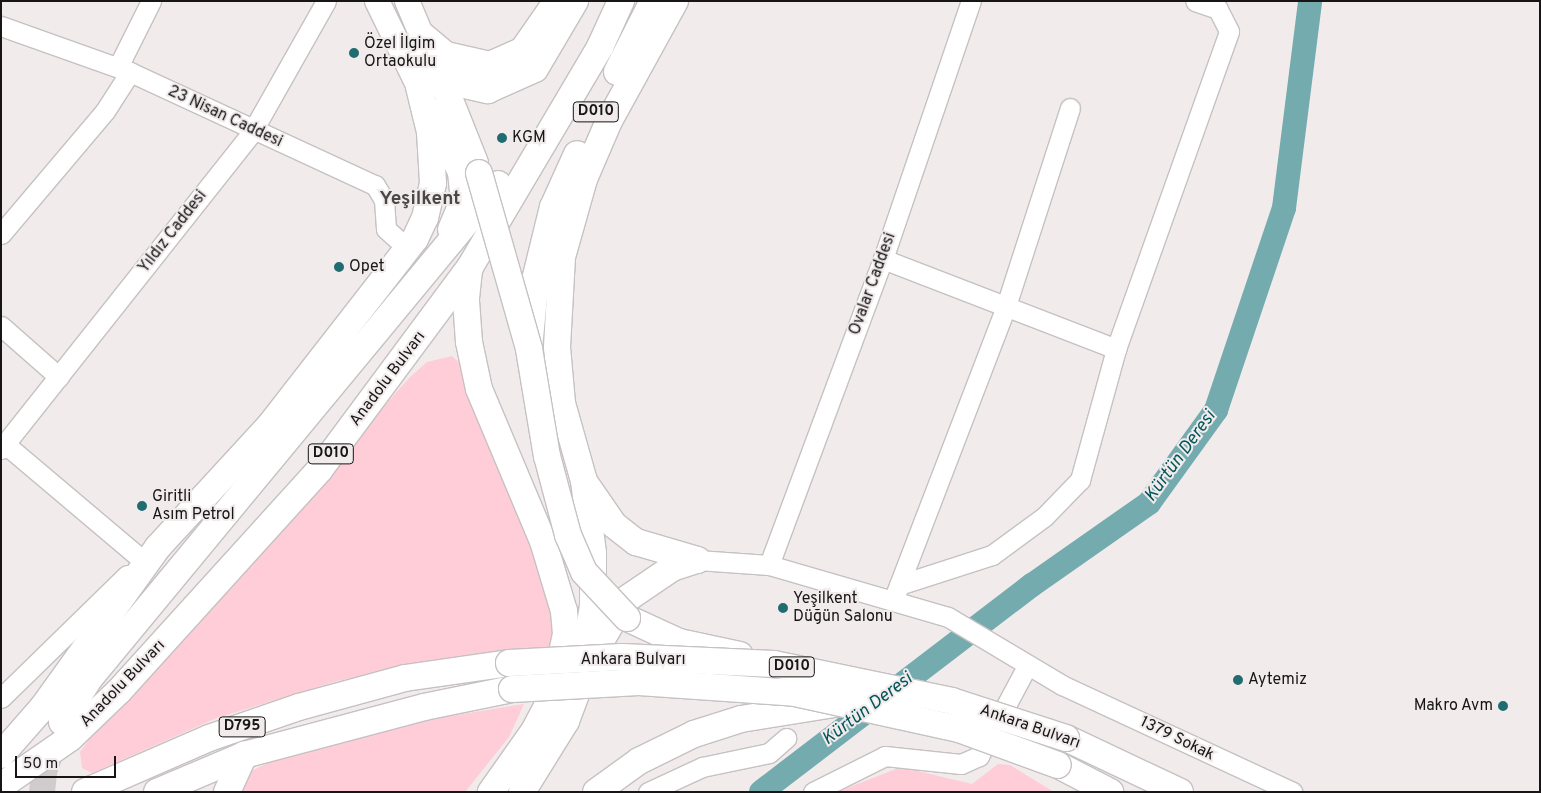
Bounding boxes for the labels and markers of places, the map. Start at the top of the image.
place label: Özel İlgim Ortaokulu [364,34,436,72]
marker: Özel İlgim Ortaokulu [348,47,360,59]
place label: KGM [512,128,546,148]
marker: KGM [496,132,508,144]
place label: Opet [349,257,385,277]
marker: Opet [333,261,345,273]
place label: Giritli Asım Petrol [152,487,235,525]
marker: Giritli Asım Petrol [136,500,148,512]
place label: Yeşilkent Düğün Salonu [793,589,893,627]
marker: Yeşilkent Düğün Salonu [777,602,789,614]
place label: Aytemiz [1248,670,1307,690]
marker: Aytemiz [1232,674,1244,686]
place label: Makro Avm [1413,696,1493,716]
marker: Makro Avm [1497,700,1509,712]

